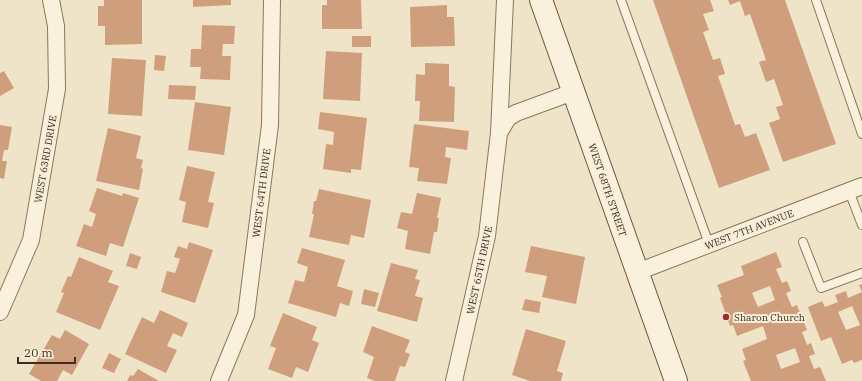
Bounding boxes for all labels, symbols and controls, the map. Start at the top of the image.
street label: WEST 63RD DRIVE [31,114,60,204]
street label: WEST 68TH STREET [585,142,630,239]
street label: WEST 64TH DRIVE [250,148,273,238]
street label: WEST 7TH AVENUE [703,206,796,252]
street label: WEST 65TH DRIVE [464,225,495,315]
place label: Sharon Church [734,311,805,324]
marker: Sharon Church [721,312,731,322]
scale bar [18,339,75,365]
text: 20 m [24,345,53,360]

